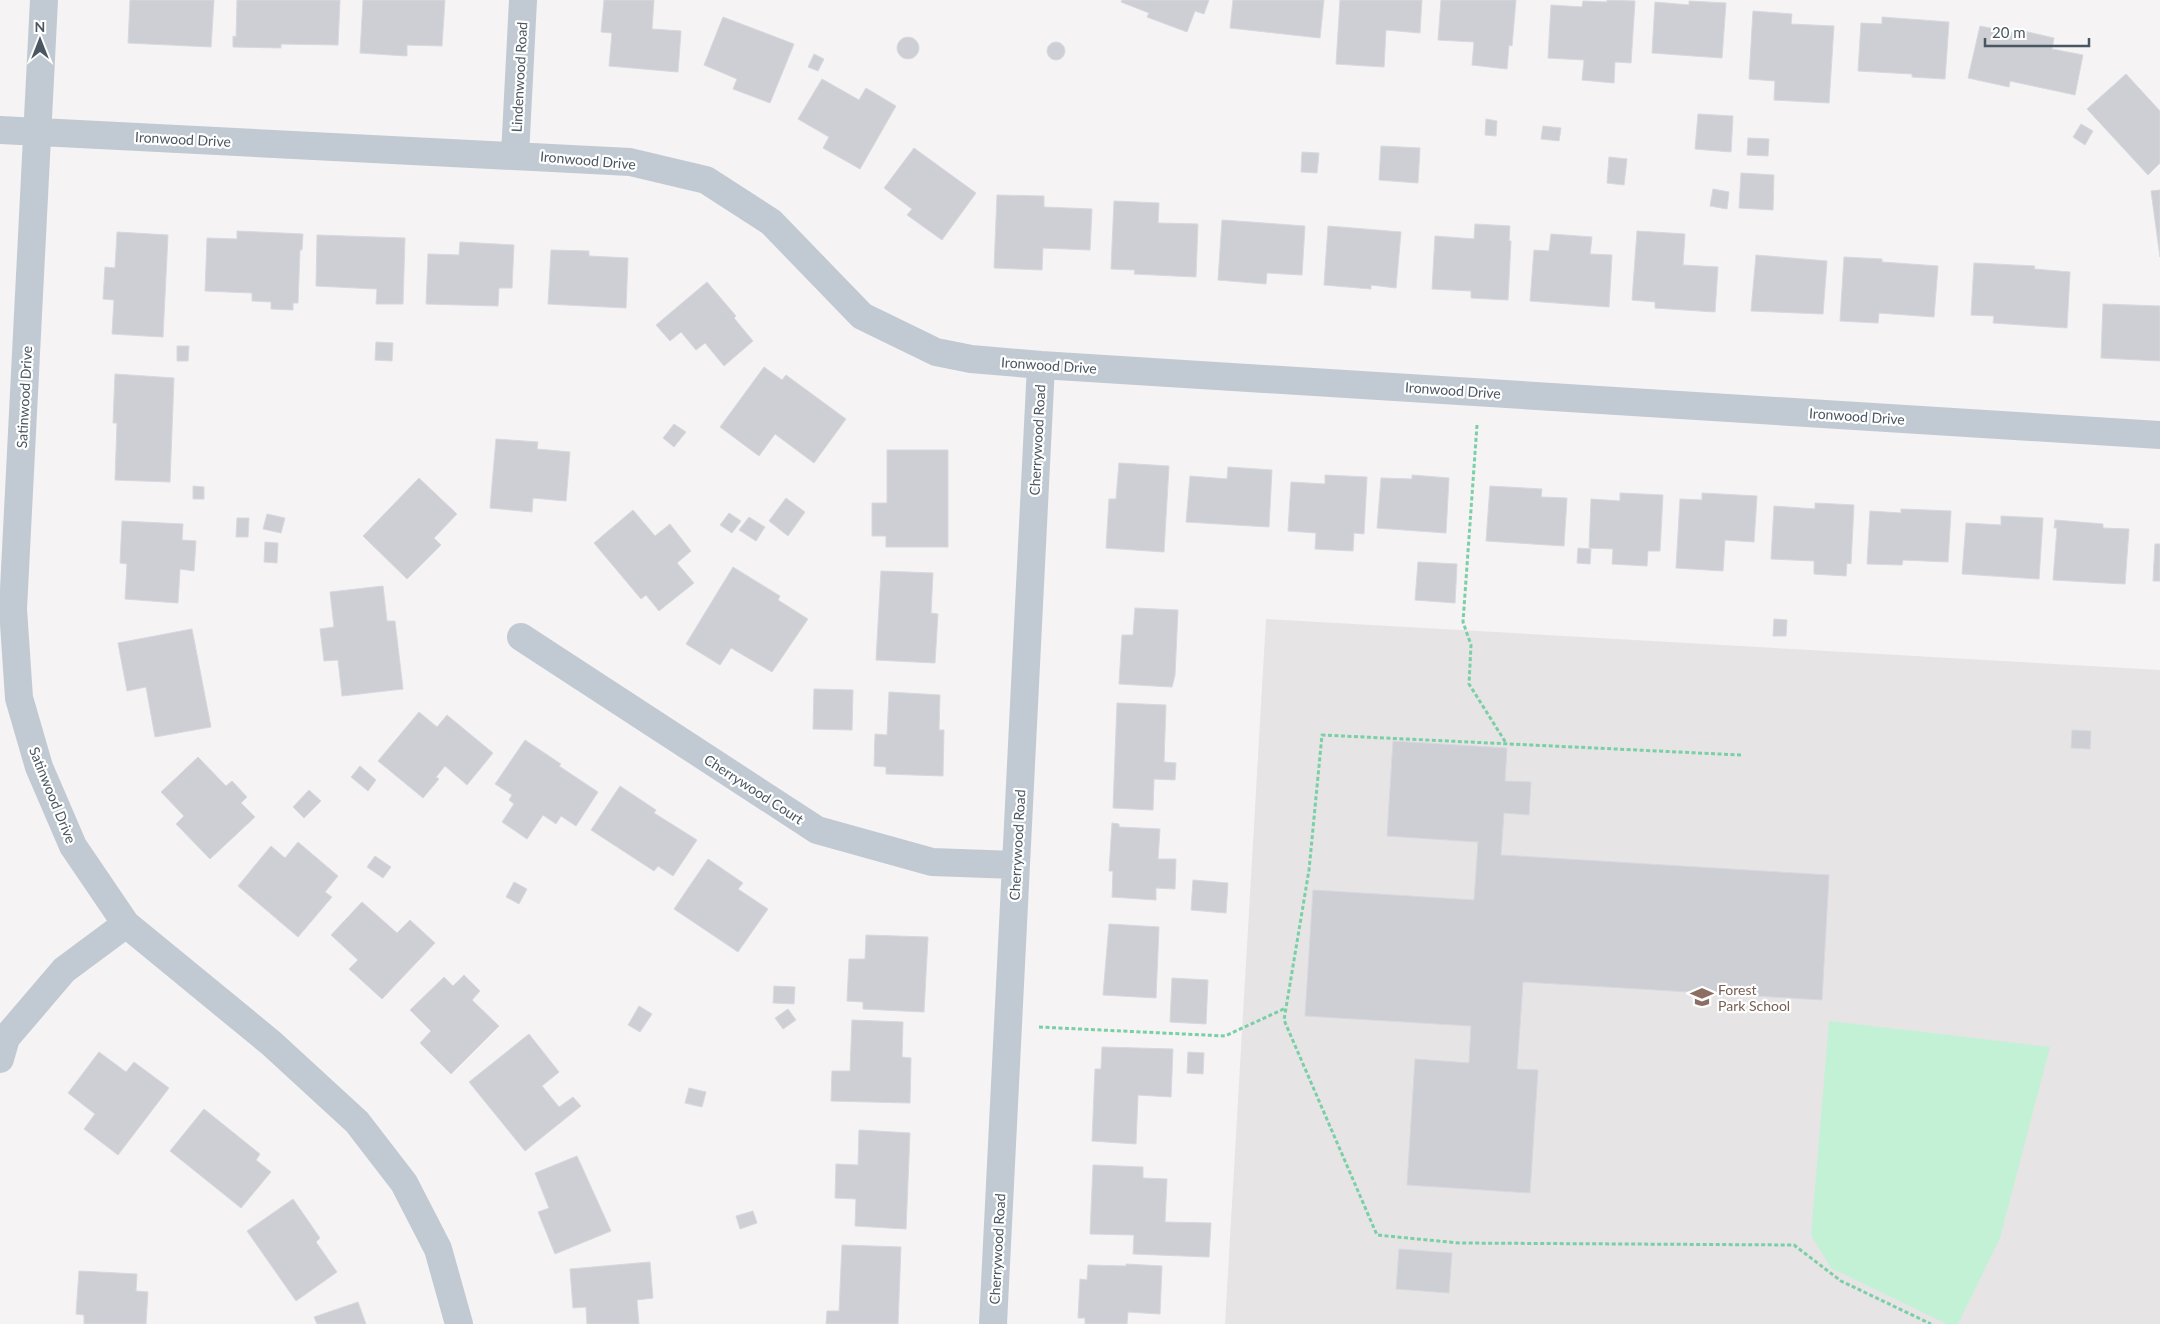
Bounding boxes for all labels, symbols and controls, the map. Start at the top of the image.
north arrow [15,15,65,65]
scale bar [1985,15,2089,47]
text: N [35,18,45,35]
street label: Lindenwood Road [508,21,530,133]
text: 20 m [1992,23,2026,41]
street label: Ironwood Drive [135,128,231,150]
street label: Ironwood Drive [539,147,637,173]
street label: Satinwood Drive [13,345,35,449]
street label: Ironwood Drive [1001,353,1097,377]
street label: Ironwood Drive [1405,378,1501,402]
street label: Cherrywood Road [1026,384,1048,496]
street label: Ironwood Drive [1809,404,1905,428]
street label: Satinwood Drive [26,744,80,846]
street label: Cherrywood Court [701,750,807,828]
street label: Cherrywood Road [1006,789,1028,901]
place label: Forest Park School [1718,981,1790,1014]
school or university icon: Forest Park School [1689,984,1715,1010]
street label: Cherrywood Road [986,1193,1008,1305]

